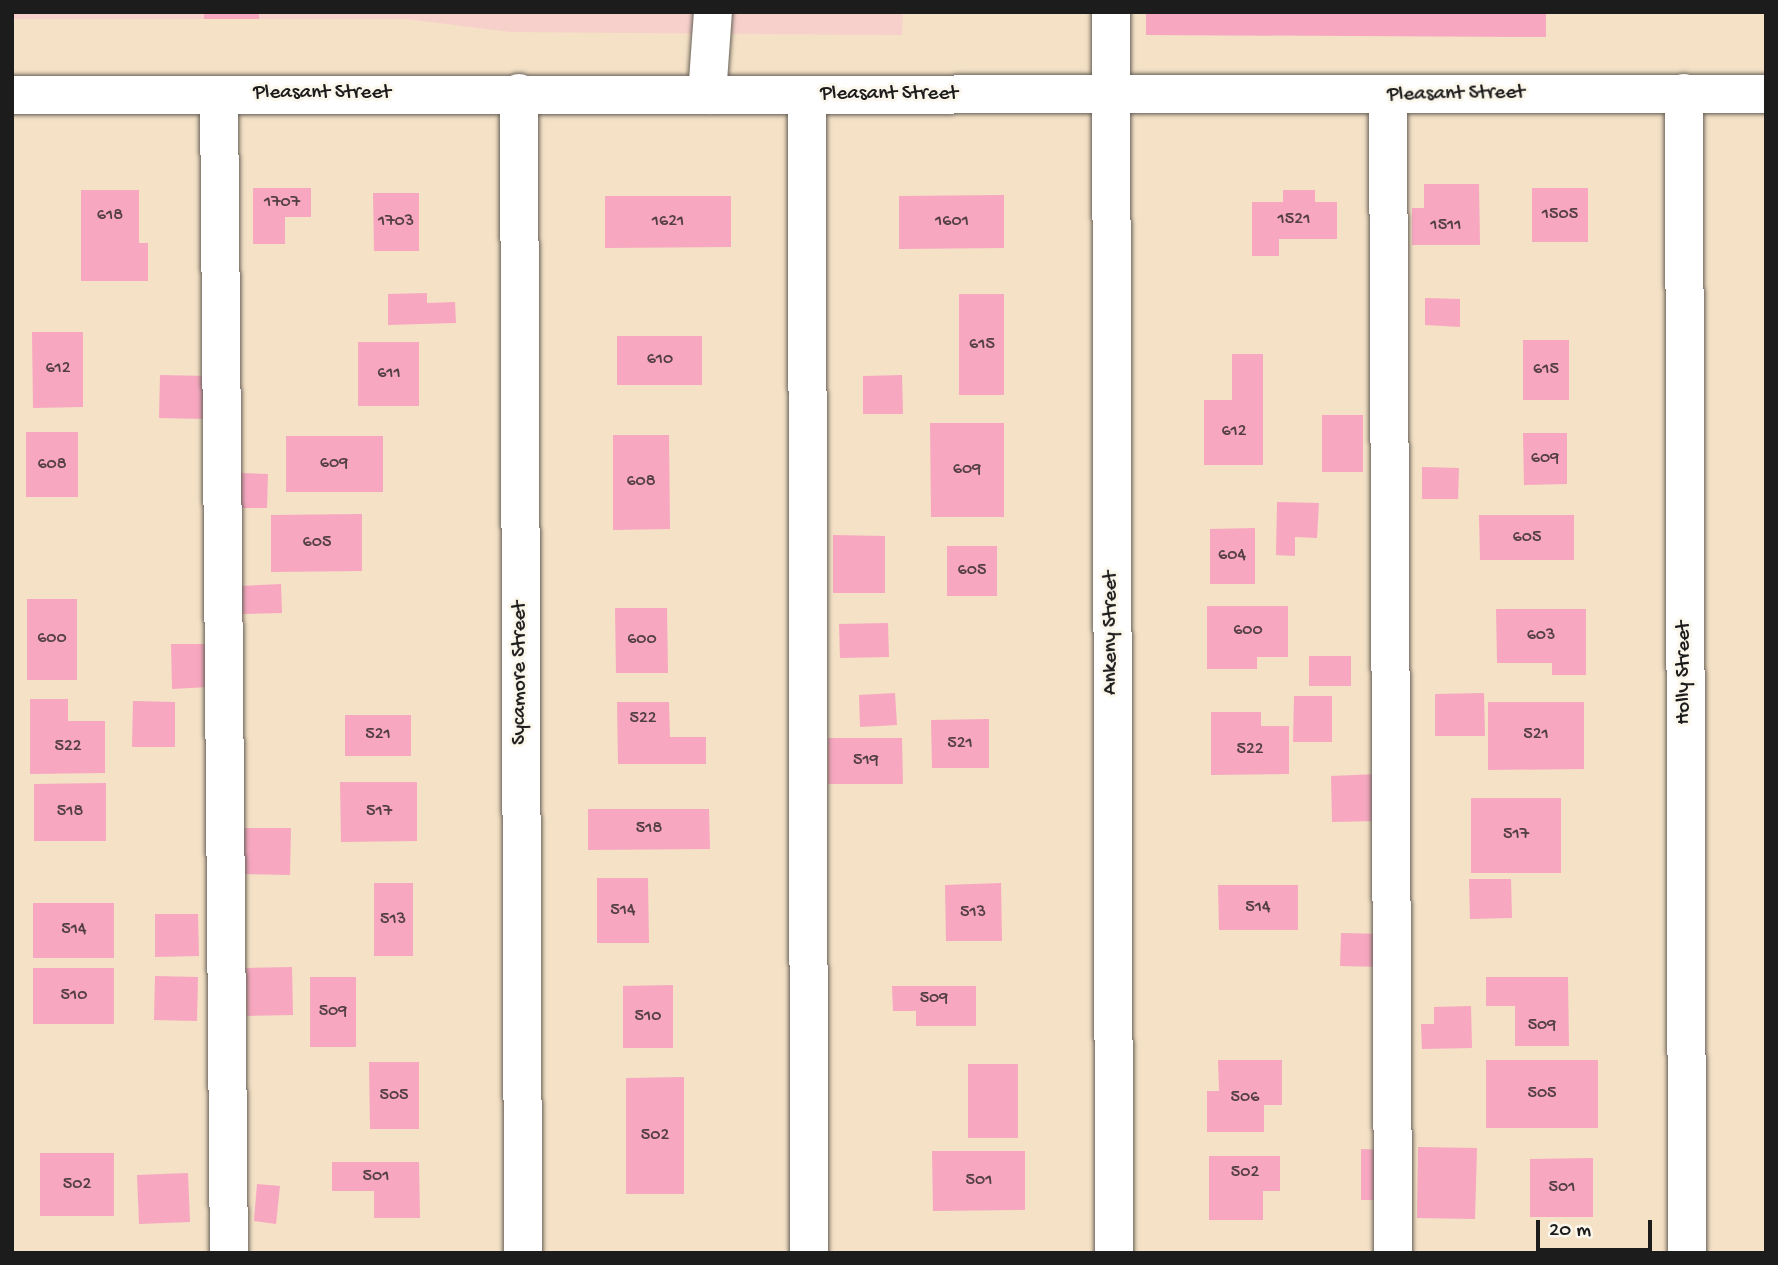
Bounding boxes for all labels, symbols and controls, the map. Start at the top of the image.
street label: Pleasant Street [253,81,391,107]
street label: Pleasant Street [1387,81,1525,109]
street label: Pleasant Street [820,82,958,108]
house number: 1707 [264,192,300,214]
house number: 1505 [1542,204,1578,226]
house number: 618 [97,205,123,227]
house number: 1521 [1278,209,1310,231]
house number: 1703 [378,211,414,233]
house number: 1621 [652,211,684,233]
house number: 1601 [935,211,969,233]
house number: 1511 [1430,215,1462,237]
house number: 615 [969,334,995,356]
house number: 610 [647,349,673,371]
house number: 612 [45,358,71,380]
house number: 615 [1533,359,1559,381]
house number: 611 [377,363,401,385]
house number: 612 [1221,421,1247,443]
house number: 609 [1531,448,1559,470]
house number: 609 [320,453,348,475]
house number: 608 [37,454,67,476]
house number: 609 [953,459,981,481]
house number: 608 [626,471,656,493]
house number: 605 [1513,527,1541,549]
house number: 605 [303,532,331,554]
house number: 604 [1218,545,1246,567]
house number: 605 [958,560,986,582]
street label: Ankeny Street [1099,571,1125,695]
street label: Sycamore Street [508,601,534,745]
house number: 600 [1233,620,1263,642]
street label: Holly Street [1672,621,1698,725]
house number: 603 [1527,625,1555,647]
house number: 600 [37,628,67,650]
house number: 600 [627,629,657,651]
house number: 522 [629,708,657,730]
house number: 521 [365,724,391,746]
house number: 521 [1523,724,1549,746]
house number: 521 [947,733,973,755]
house number: 522 [54,736,82,758]
house number: 522 [1236,739,1264,761]
house number: 519 [853,750,879,772]
house number: 518 [57,801,83,823]
house number: 517 [366,801,392,823]
house number: 518 [636,818,662,840]
house number: 517 [1503,824,1529,846]
house number: 514 [1245,897,1271,919]
house number: 514 [610,900,636,922]
house number: 513 [960,902,986,924]
house number: 513 [380,909,406,931]
house number: 514 [61,919,87,941]
house number: 510 [61,985,87,1007]
house number: 509 [920,988,948,1010]
house number: 509 [319,1001,347,1023]
house number: 510 [635,1006,661,1028]
house number: 509 [1528,1015,1556,1037]
house number: 505 [1527,1083,1557,1105]
house number: 505 [379,1085,409,1107]
house number: 506 [1231,1087,1259,1109]
house number: 502 [641,1125,669,1147]
house number: 502 [1231,1162,1259,1184]
house number: 501 [363,1166,389,1188]
house number: 501 [966,1170,992,1192]
house number: 502 [63,1174,91,1196]
house number: 501 [1549,1177,1575,1199]
scale bar [1540,1206,1656,1250]
text: 20 m [1549,1219,1591,1244]

